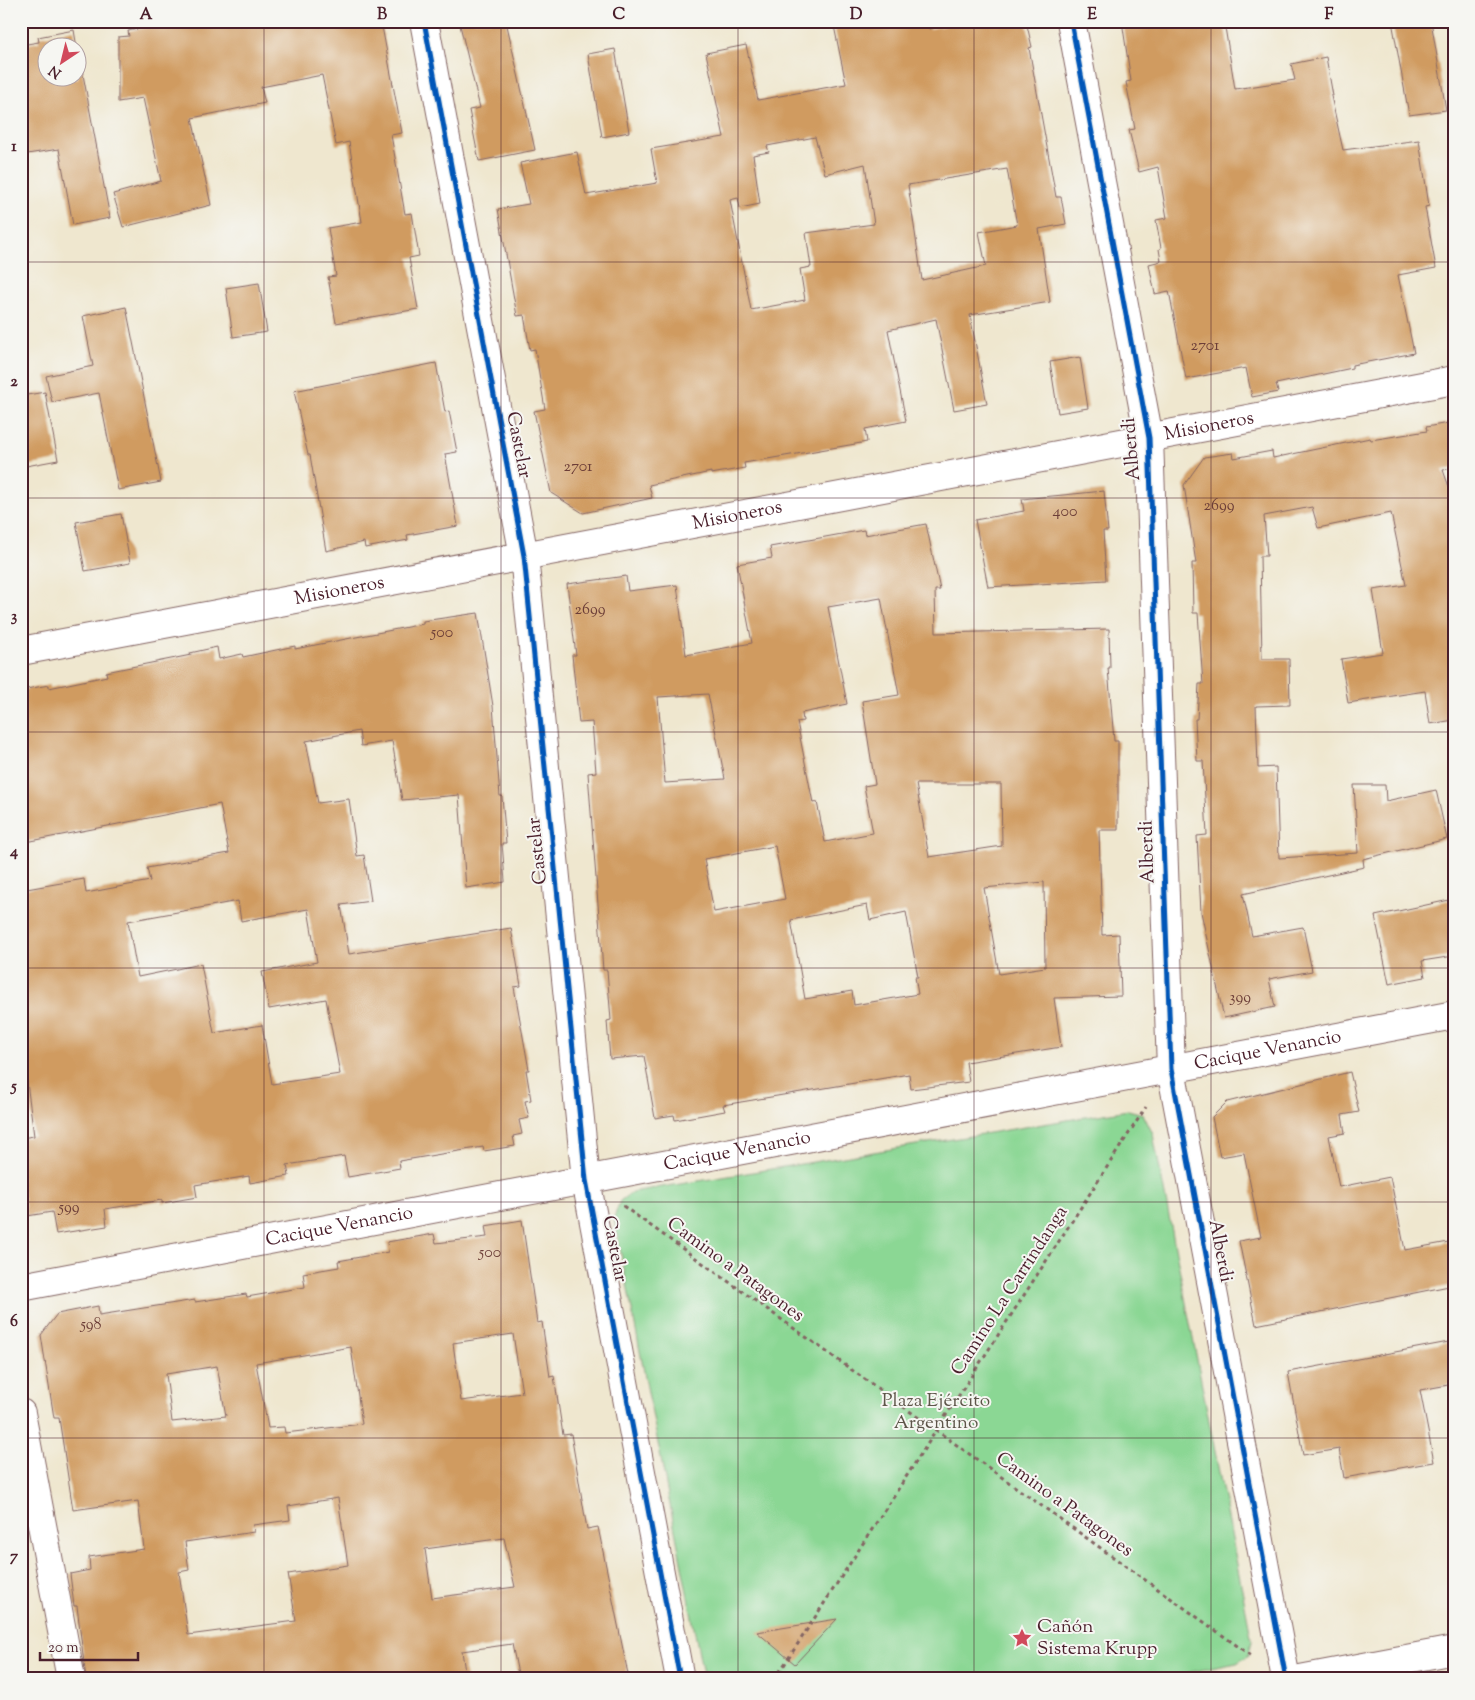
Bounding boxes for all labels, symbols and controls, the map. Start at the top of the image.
text: A [140,4,153,27]
text: B [377,4,387,27]
text: C [613,4,626,27]
text: D [850,4,863,27]
text: E [1087,4,1097,27]
text: F [1325,4,1334,27]
north arrow [38,38,88,88]
text: N [45,60,66,82]
text: 1 [11,136,17,159]
house number: 2701 [1191,335,1220,358]
text: 2 [10,371,18,394]
street label: Misioneros [1162,405,1256,448]
street label: Castelar [498,409,538,481]
street label: Alberdi [1116,416,1148,482]
house number: 2701 [564,456,593,479]
street label: Misioneros [690,494,785,537]
house number: 2699 [1204,495,1235,518]
house number: 400 [1053,501,1077,524]
street label: Misioneros [292,569,387,613]
house number: 2699 [575,599,606,622]
text: 3 [11,606,18,629]
house number: 500 [430,622,453,645]
street label: Castelar [521,816,555,886]
street label: Alberdi [1133,820,1163,884]
text: 4 [9,841,18,864]
house number: 399 [1229,987,1251,1010]
street label: Cacique Venancio [1192,1023,1344,1078]
text: 5 [9,1076,17,1099]
street label: Cacique Venancio [661,1124,813,1178]
house number: 599 [57,1197,80,1220]
street label: Cacique Venancio [263,1199,415,1254]
street label: Camino La Carrindanga [945,1201,1075,1381]
street label: Camino a Patagones [661,1211,809,1329]
street label: Castelar [594,1213,634,1285]
street label: Alberdi [1201,1217,1239,1285]
house number: 500 [478,1242,501,1265]
text: 6 [10,1311,18,1334]
house number: 598 [79,1314,102,1337]
park label: Plaza Ejército Argentino [882,1388,990,1437]
street label: Camino a Patagones [990,1446,1138,1564]
text: 7 [10,1546,19,1569]
place label: Cañón Sistema Krupp [1037,1614,1157,1663]
place icon: Cañón Sistema Krupp [1011,1627,1033,1649]
scale bar [40,1630,138,1662]
text: 20 m [48,1638,79,1659]

